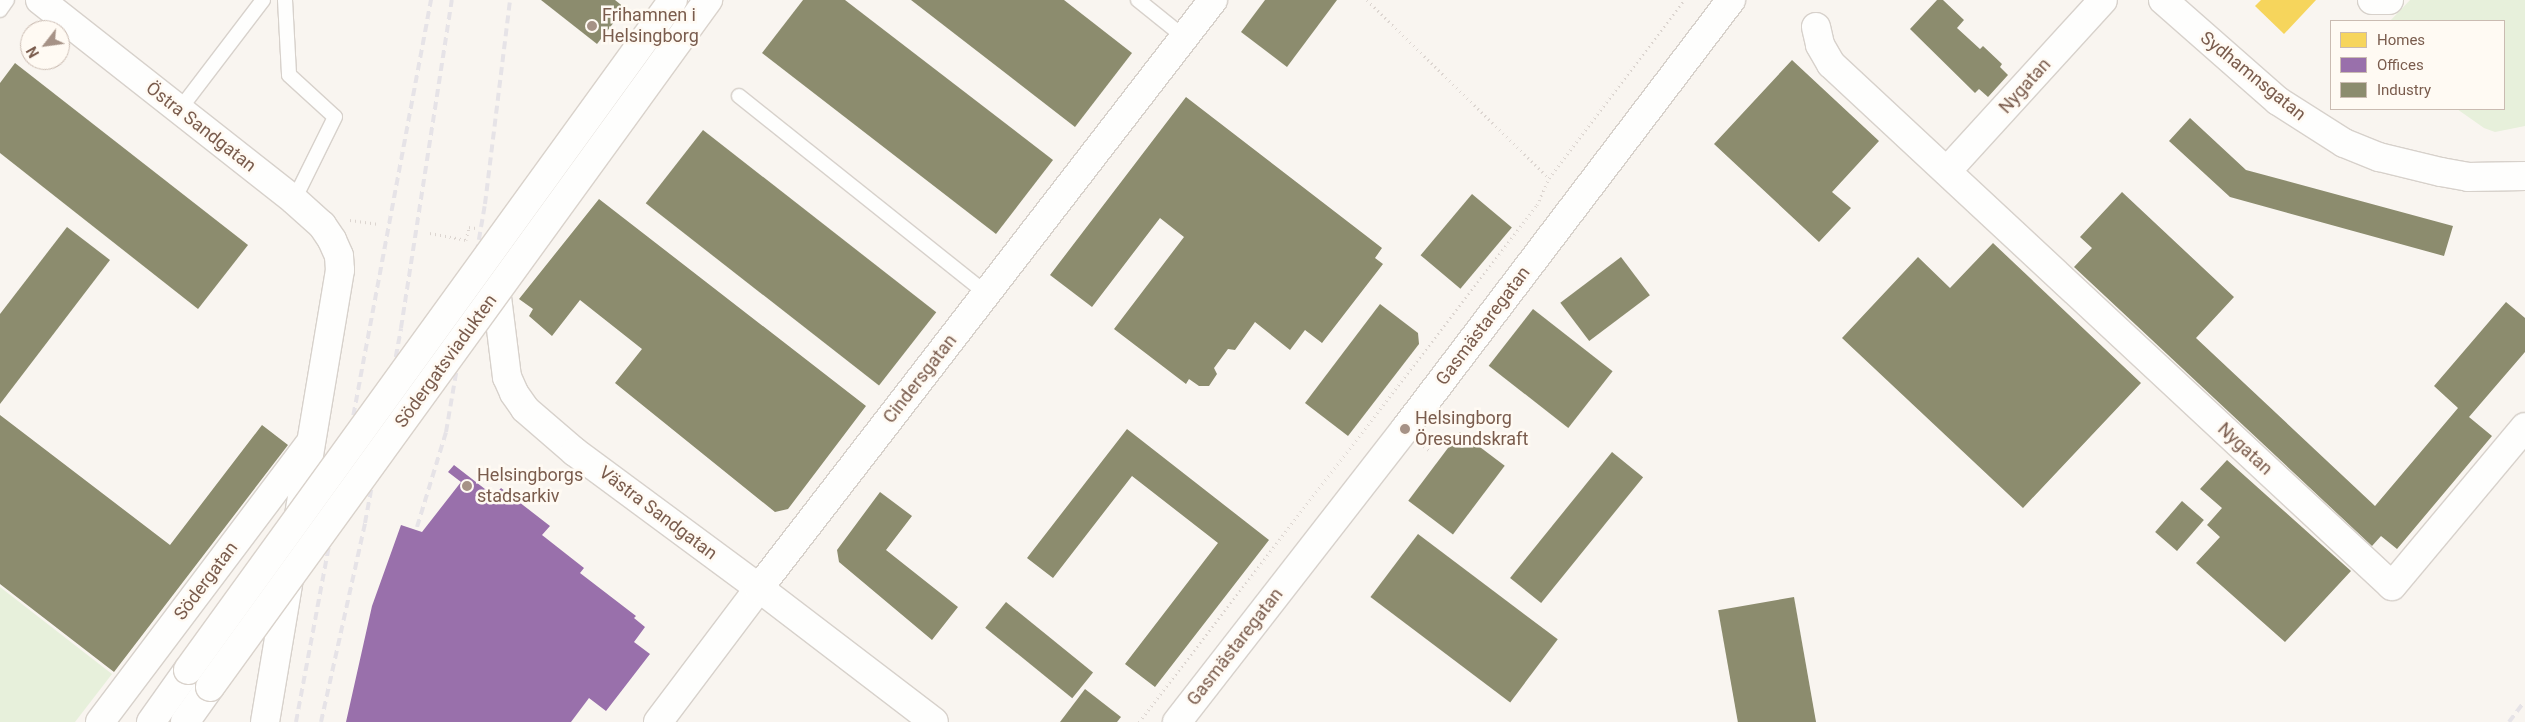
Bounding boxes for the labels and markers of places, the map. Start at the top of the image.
place label: Frihamnen i Helsingborg [602,5,699,48]
marker: Frihamnen i Helsingborg [586,20,598,32]
place label: Helsingborg Öresundskraft [1415,408,1528,450]
marker: Helsingborg Öresundskraft [1399,423,1411,435]
place label: Helsingborgs stadsarkiv [477,465,583,508]
marker: Helsingborgs stadsarkiv [461,480,473,492]

